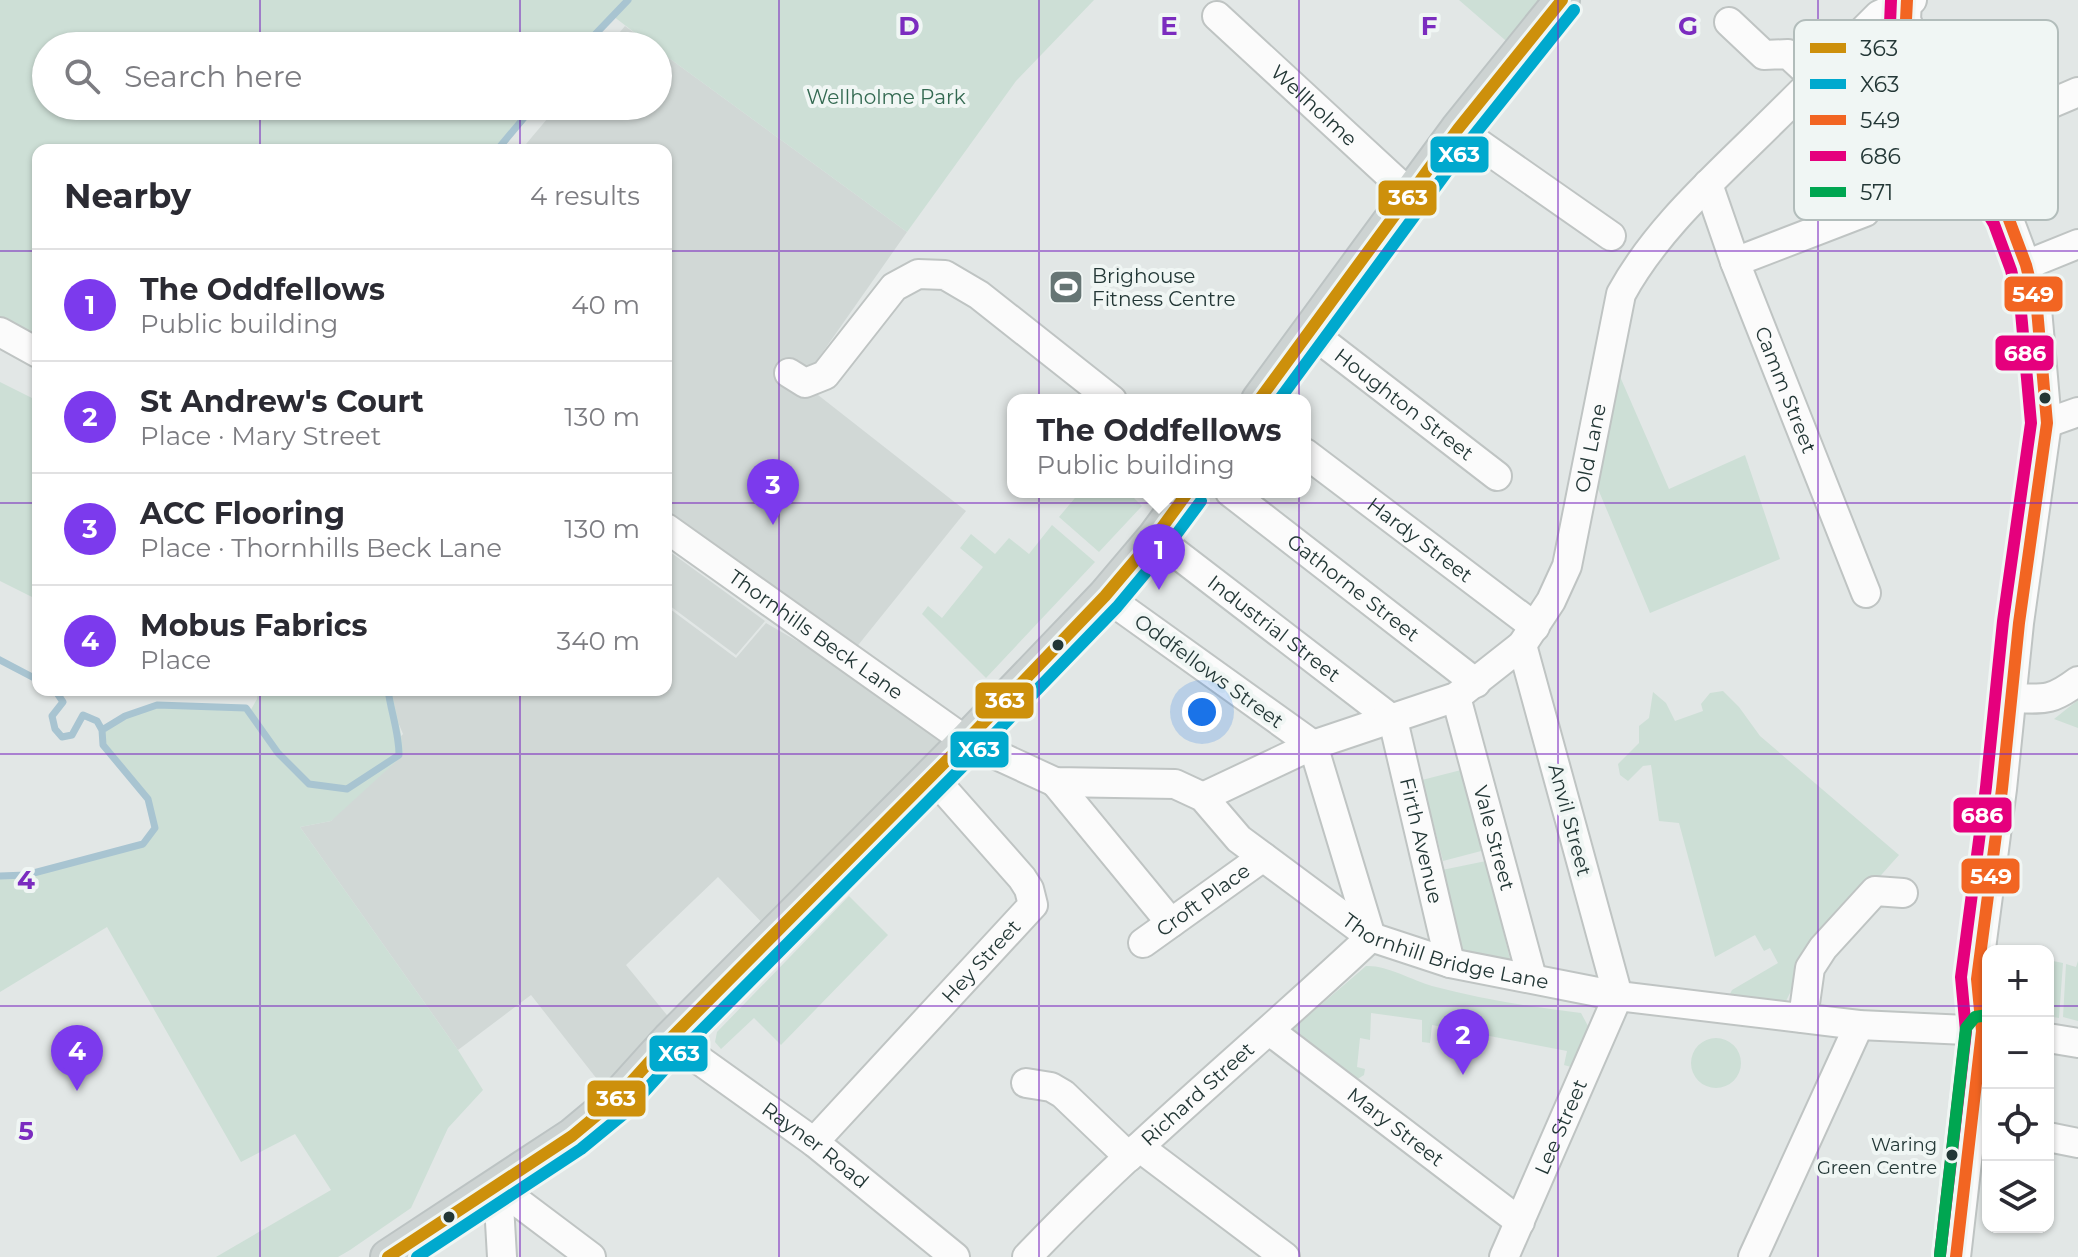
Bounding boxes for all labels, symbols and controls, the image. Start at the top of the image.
text: D [898,10,920,42]
text: E [1160,10,1178,42]
text: F [1421,10,1437,42]
text: G [1678,10,1698,42]
legend [1794,20,2058,220]
search box [32,32,672,120]
text: 363 [1860,35,1898,62]
icon: search [60,54,104,98]
text: Search here [124,58,302,95]
street label: Wellholme [1266,60,1362,151]
text: X63 [1860,71,1900,98]
park label: Wellholme Park [806,85,966,109]
text: 549 [1860,107,1900,134]
line badge: X63 [1429,135,1490,174]
text: X63 [1438,141,1480,168]
text: 686 [1860,143,1901,170]
text: Nearby [64,175,191,217]
line badge: 363 [1377,179,1438,217]
text: 571 [1860,179,1893,206]
text: 4 results [530,180,640,212]
text: 363 [1387,184,1428,211]
place label: Brighouse Fitness Centre [1092,264,1236,311]
sports icon: Brighouse Fitness Centre [1047,268,1085,306]
text: The Oddfellows [140,271,385,308]
line badge: 549 [2003,275,2064,313]
text: 549 [2012,281,2054,308]
text: 1 [85,289,95,321]
text: 40 m [571,289,640,321]
text: Public building [140,308,338,340]
street label: Camm Street [1750,323,1821,457]
line badge: 686 [1994,334,2055,372]
text: 686 [2004,340,2046,367]
street label: Houghton Street [1330,343,1478,465]
text: St Andrew's Court [140,383,424,420]
unlabelled marker [2037,390,2053,406]
popup [1007,394,1311,498]
text: 2 [82,401,98,433]
text: 130 m [564,401,640,433]
street label: Old Lane [1570,401,1611,495]
text: The Oddfellows [1036,412,1282,449]
text: Place · Mary Street [140,420,381,452]
text: Public building [1036,449,1235,481]
pin: 3 [747,459,799,525]
street label: Hardy Street [1362,492,1477,587]
text: ACC Flooring [140,495,345,532]
text: 3 [82,513,98,545]
text: 130 m [564,513,640,545]
pin: 1 [1133,524,1185,590]
street label: Gathorne Street [1282,529,1424,646]
text: Place · Thornhills Beck Lane [140,532,502,564]
street label: Thornhills Beck Lane [724,564,908,705]
street label: Industrial Street [1203,570,1345,687]
text: Mobus Fabrics [140,607,367,644]
street label: Oddfellows Street [1130,609,1288,733]
text: 4 [81,625,99,657]
text: 340 m [557,625,640,657]
unlabelled marker [1050,637,1066,653]
text: Place [140,644,211,676]
line badge: 363 [974,681,1035,720]
text: 363 [984,687,1025,714]
your location [1182,692,1222,732]
line badge: X63 [949,730,1010,769]
text: X63 [958,736,1000,763]
street label: Anvil Street [1544,761,1596,879]
street label: Firth Avenue [1395,775,1448,906]
street label: Vale Street [1468,783,1520,893]
line badge: 686 [1952,796,2013,834]
text: 686 [1961,802,2003,829]
line badge: 549 [1960,857,2021,895]
street label: Croft Place [1152,858,1255,942]
text: 549 [1970,863,2012,890]
text: 4 [17,864,35,896]
street label: Thornhill Bridge Lane [1338,908,1551,994]
street label: Hey Street [937,915,1025,1008]
map controls [1982,945,2054,1233]
button: + [1982,945,2054,1017]
pin: 2 [1437,1009,1489,1075]
button: − [1982,1017,2054,1089]
pin: 4 [51,1025,103,1091]
line badge: X63 [648,1034,709,1073]
street label: Richard Street [1136,1037,1259,1151]
text: X63 [658,1040,700,1067]
street label: Lee Street [1530,1076,1592,1178]
line badge: 363 [586,1079,647,1118]
street label: Mary Street [1342,1082,1449,1171]
text: 363 [595,1085,636,1112]
button: locate [1982,1089,2054,1161]
street label: Rayner Road [757,1097,873,1194]
text: 5 [18,1115,34,1147]
place label: Waring Green Centre [1817,1134,1937,1179]
marker: Waring Green Centre [1944,1147,1960,1163]
button: layers [1982,1161,2054,1233]
unlabelled marker [441,1209,457,1225]

